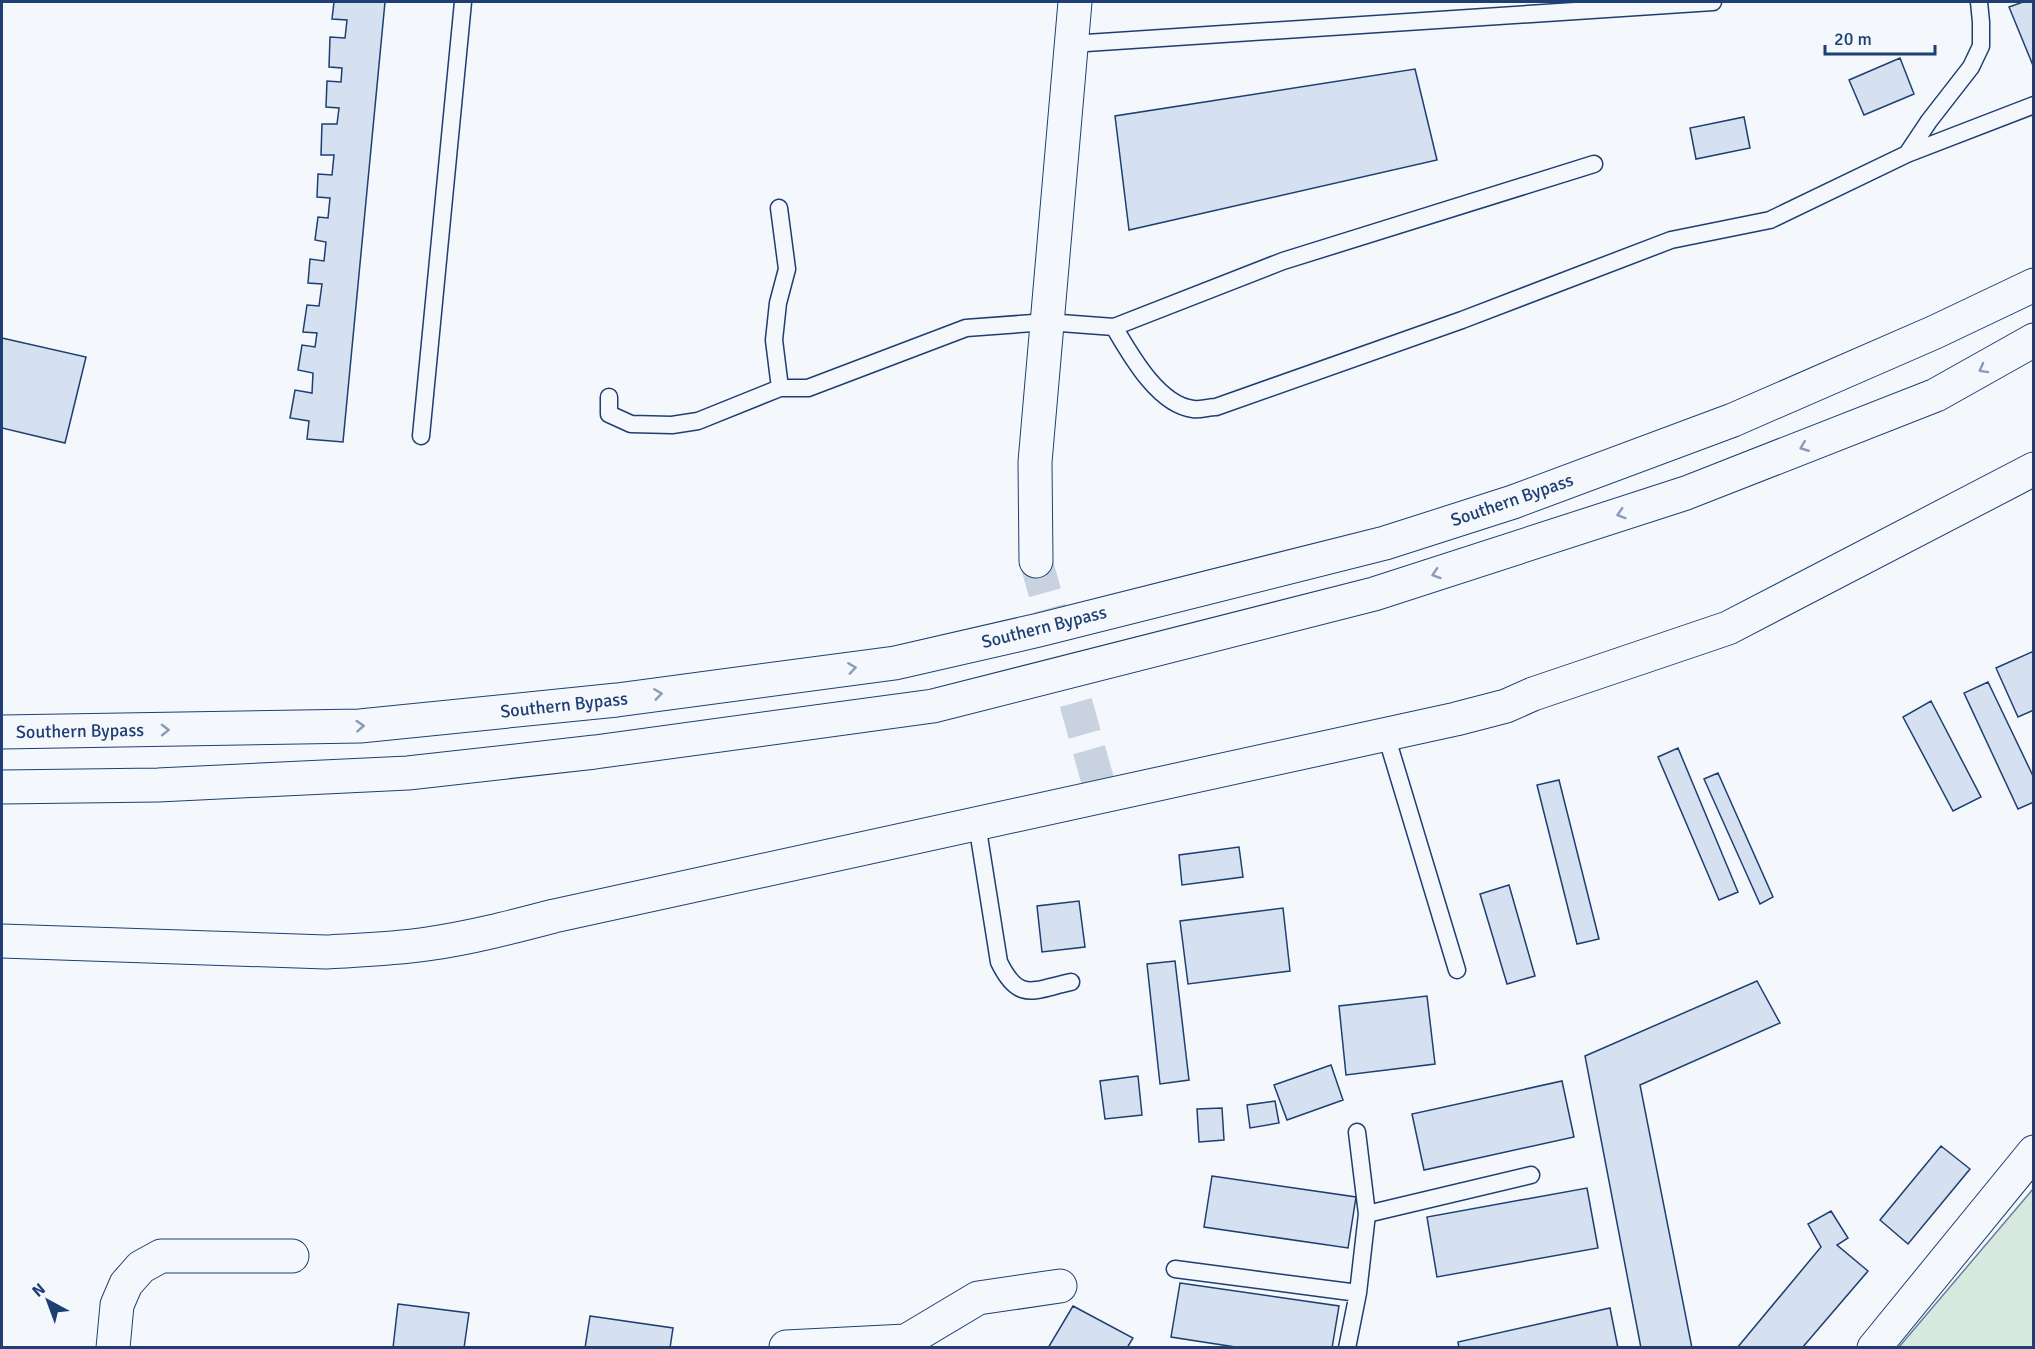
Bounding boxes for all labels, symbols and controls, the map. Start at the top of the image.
scale bar [1825,18,1934,56]
text: 20 m [1834,28,1872,50]
one-way arrow [1978,362,1989,373]
one-way arrow [1800,440,1811,452]
street label: Southern Bypass [1448,469,1576,531]
one-way arrow [1616,507,1627,520]
one-way arrow [1431,567,1442,579]
street label: Southern Bypass [979,601,1109,653]
one-way arrow [847,663,856,675]
street label: Southern Bypass [499,687,629,723]
one-way arrow [654,688,663,701]
street label: Southern Bypass [16,719,144,743]
one-way arrow [355,719,364,732]
one-way arrow [160,724,169,736]
north arrow [18,1271,78,1331]
text: N [28,1279,50,1302]

